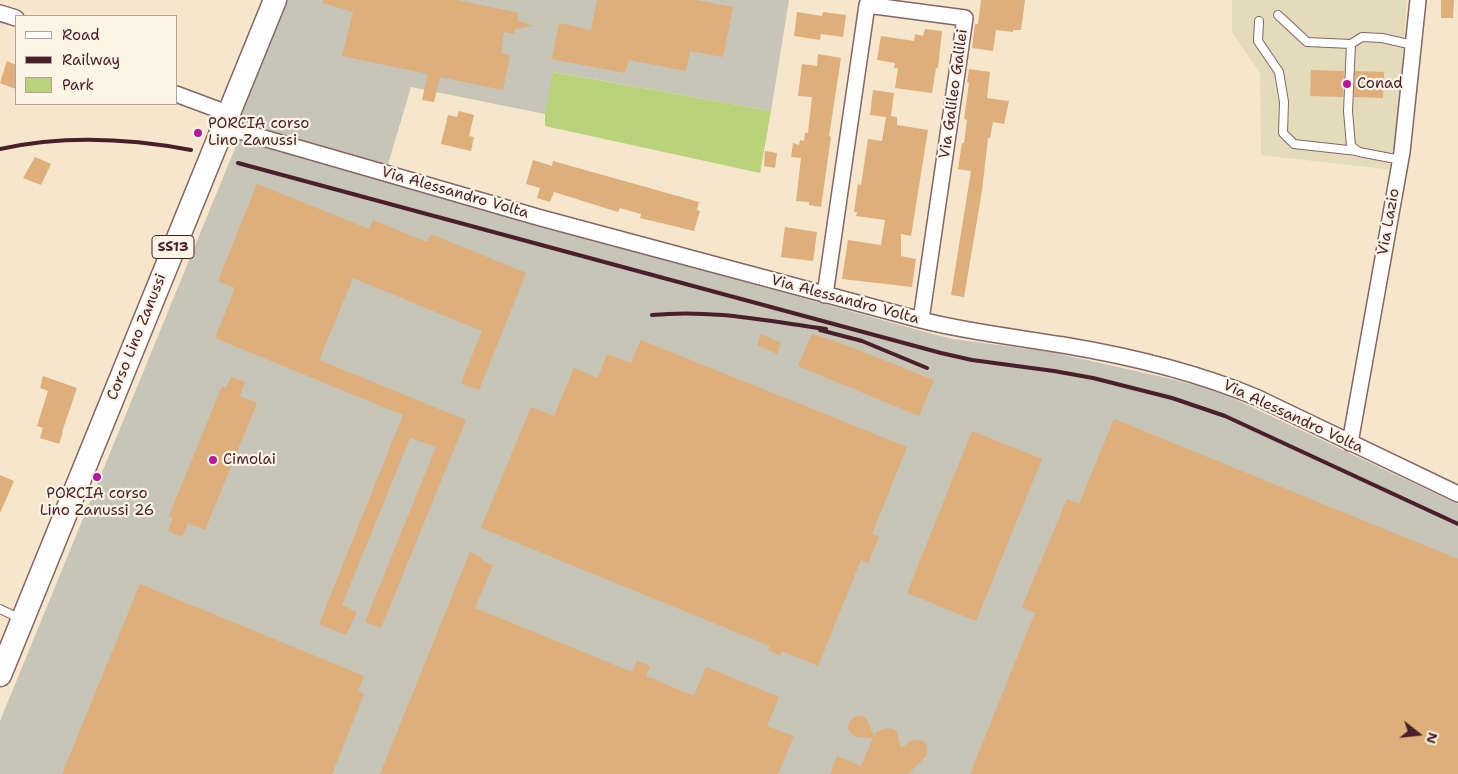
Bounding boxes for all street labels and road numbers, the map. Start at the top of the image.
street label: Via Galileo Galilei [936,28,972,160]
street label: Via Alessandro Volta [379,163,531,223]
street label: Via Lazio [1374,187,1404,257]
road number: SS13 [152,236,194,258]
street label: Corso Lino Zanussi [103,271,171,403]
street label: Via Alessandro Volta [769,272,921,328]
street label: Via Alessandro Volta [1220,377,1366,457]

